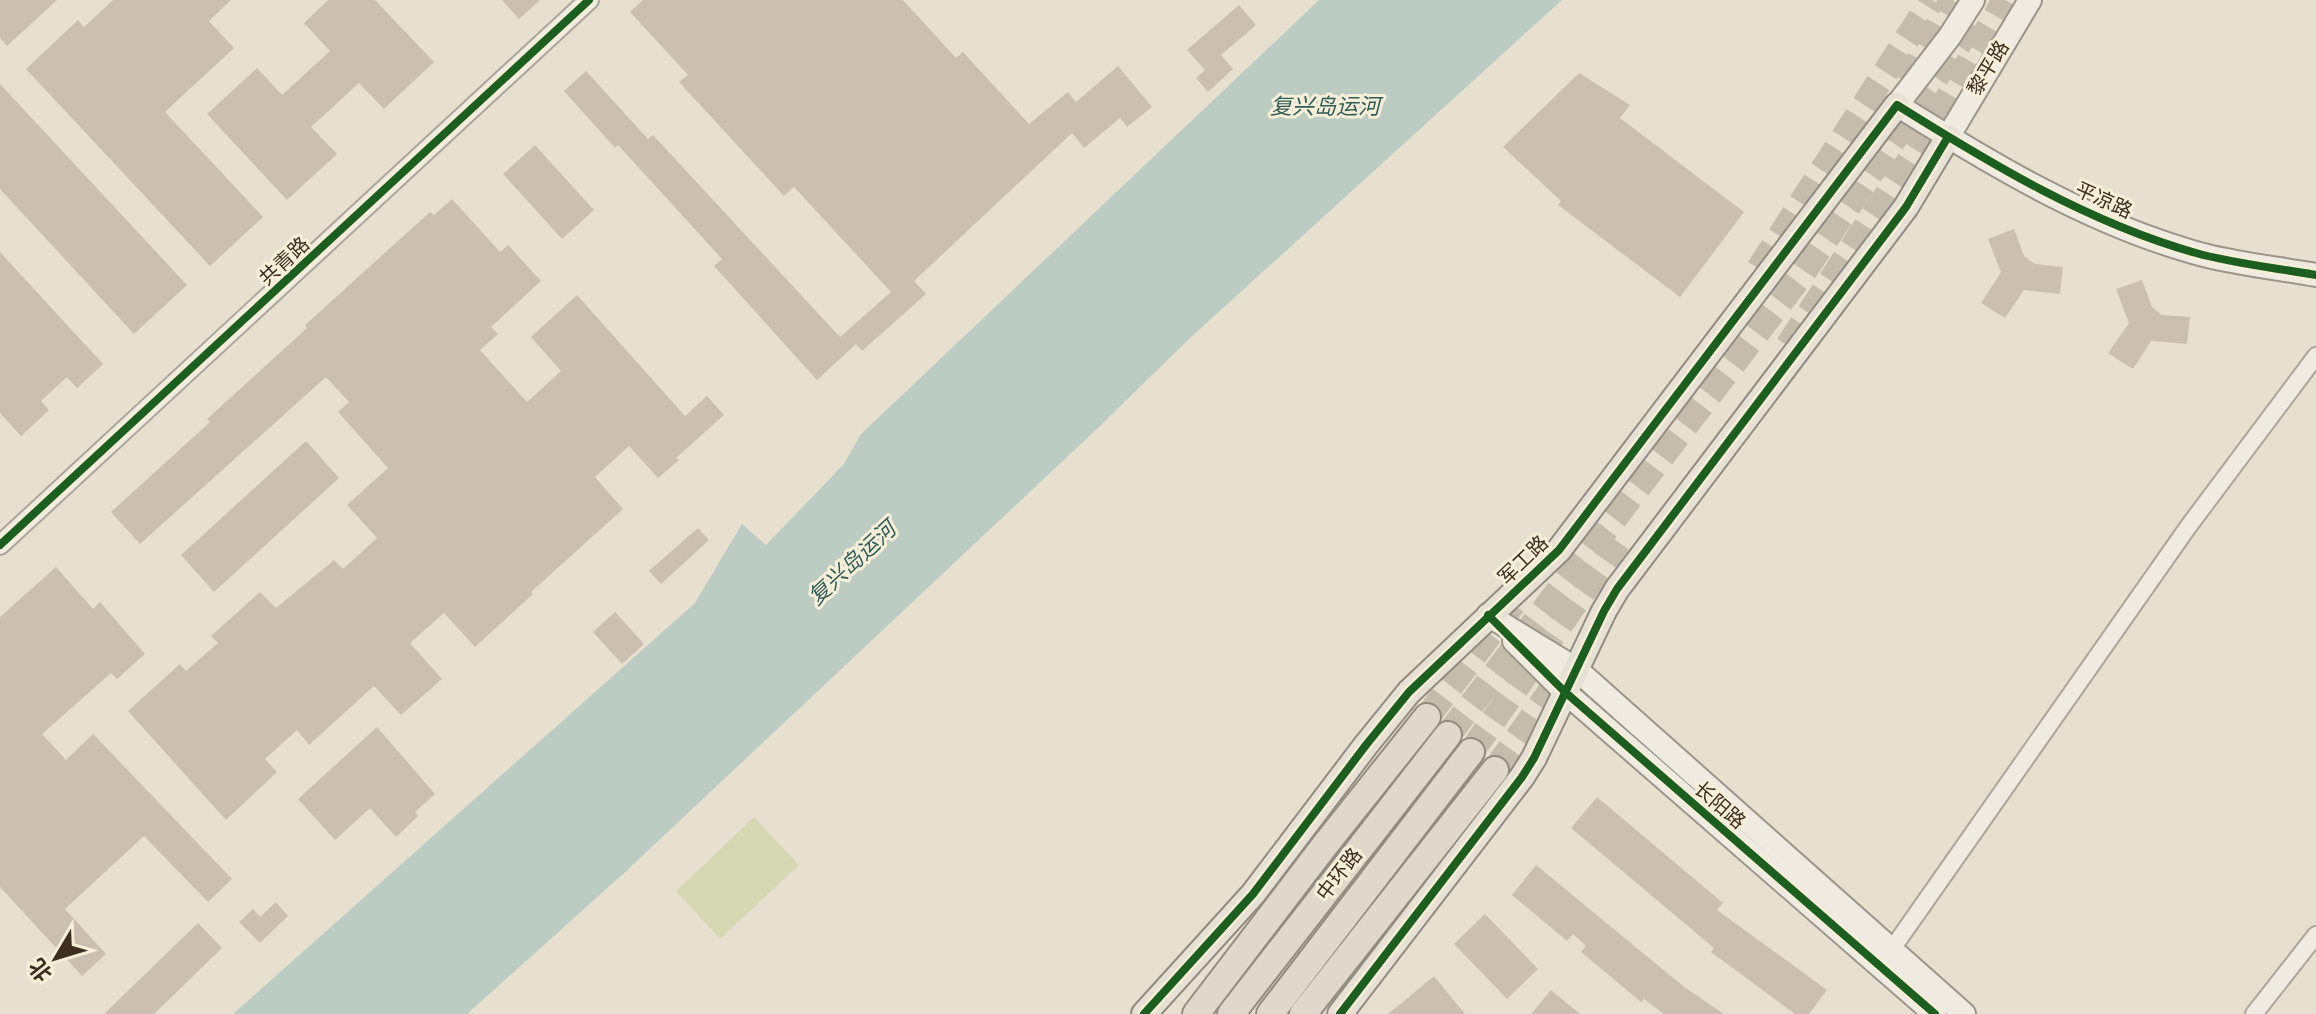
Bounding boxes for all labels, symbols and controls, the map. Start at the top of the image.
street label: 黎平路 [1962,36,2014,100]
water label: 复兴岛运河 [1270,93,1384,120]
street label: 平凉路 [2072,177,2136,223]
street label: 共青路 [254,232,314,290]
water label: 复兴岛运河 [803,513,904,610]
street label: 军工路 [1493,531,1553,589]
street label: 长阳路 [1689,776,1751,834]
street label: 中环路 [1311,843,1367,905]
north arrow [16,918,96,998]
text: 北 [23,953,58,987]

